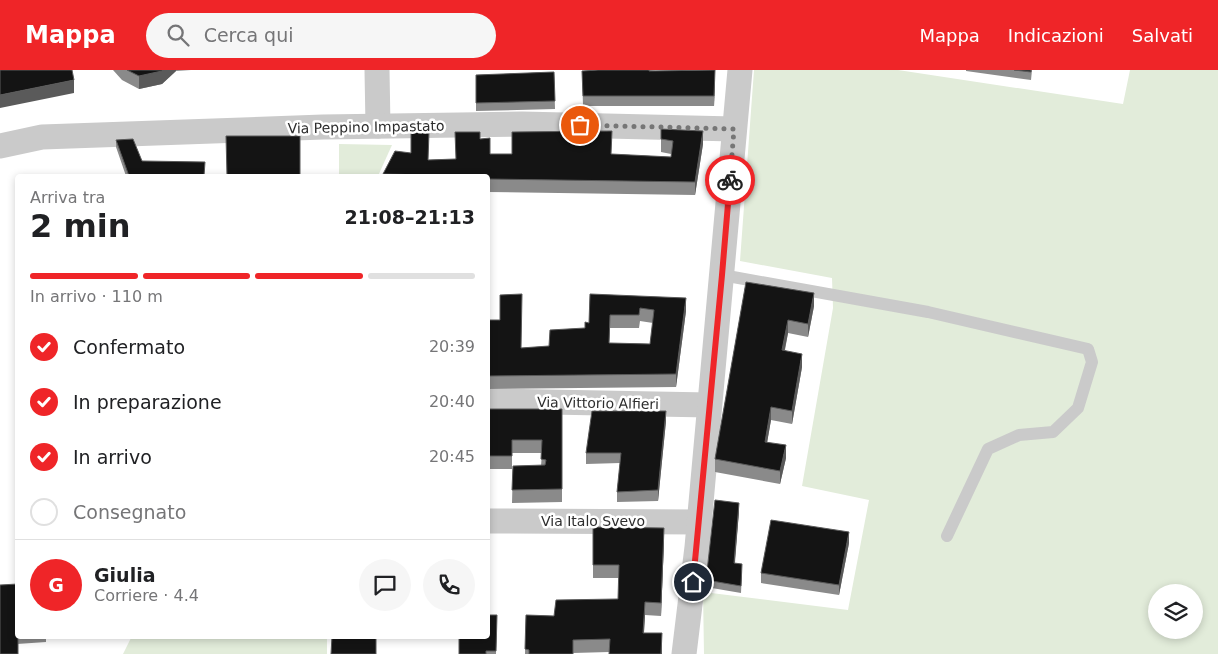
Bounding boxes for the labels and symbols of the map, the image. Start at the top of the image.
pin [559,104,601,146]
street label: Via Peppino Impastato [287,118,445,136]
courier [705,155,755,205]
street label: Via Vittorio Alfieri [537,394,659,412]
street label: Via Italo Svevo [541,513,645,529]
pin [672,561,714,603]

